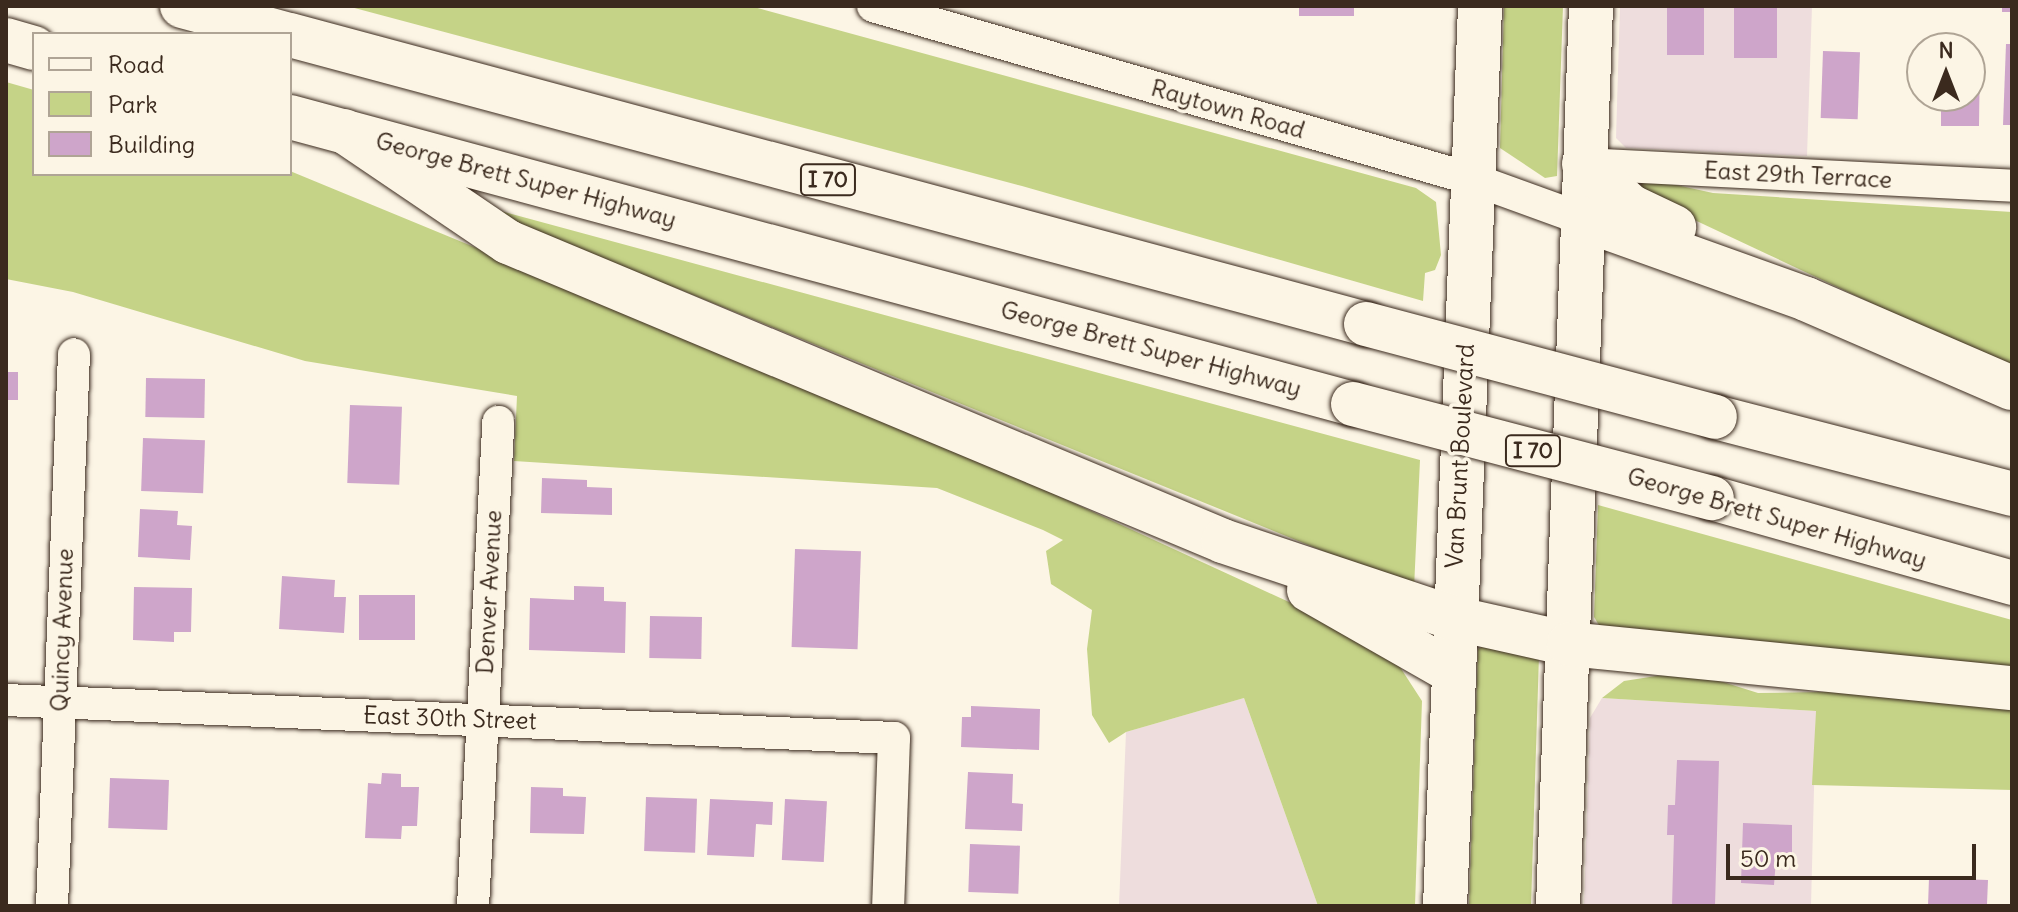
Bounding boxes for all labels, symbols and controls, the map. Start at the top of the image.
legend [32,32,292,176]
north arrow [1906,32,1986,112]
text: N [1938,36,1954,64]
text: Road [108,49,164,79]
street label: Raytown Road [1148,73,1308,145]
text: Park [108,89,158,119]
street label: George Brett Super Highway [372,126,680,234]
text: Building [108,129,195,159]
street label: East 29th Terrace [1703,156,1893,194]
road number: I 70 [798,162,858,198]
street label: George Brett Super Highway [997,295,1305,403]
street label: Van Brunt Boulevard [1440,343,1480,569]
road number: I 70 [1503,433,1563,469]
street label: George Brett Super Highway [1624,461,1930,575]
street label: Denver Avenue [470,509,508,675]
street label: Quincy Avenue [45,548,79,712]
street label: East 30th Street [363,701,537,735]
scale bar [1730,828,1980,878]
text: 50 m [1740,843,1796,873]

